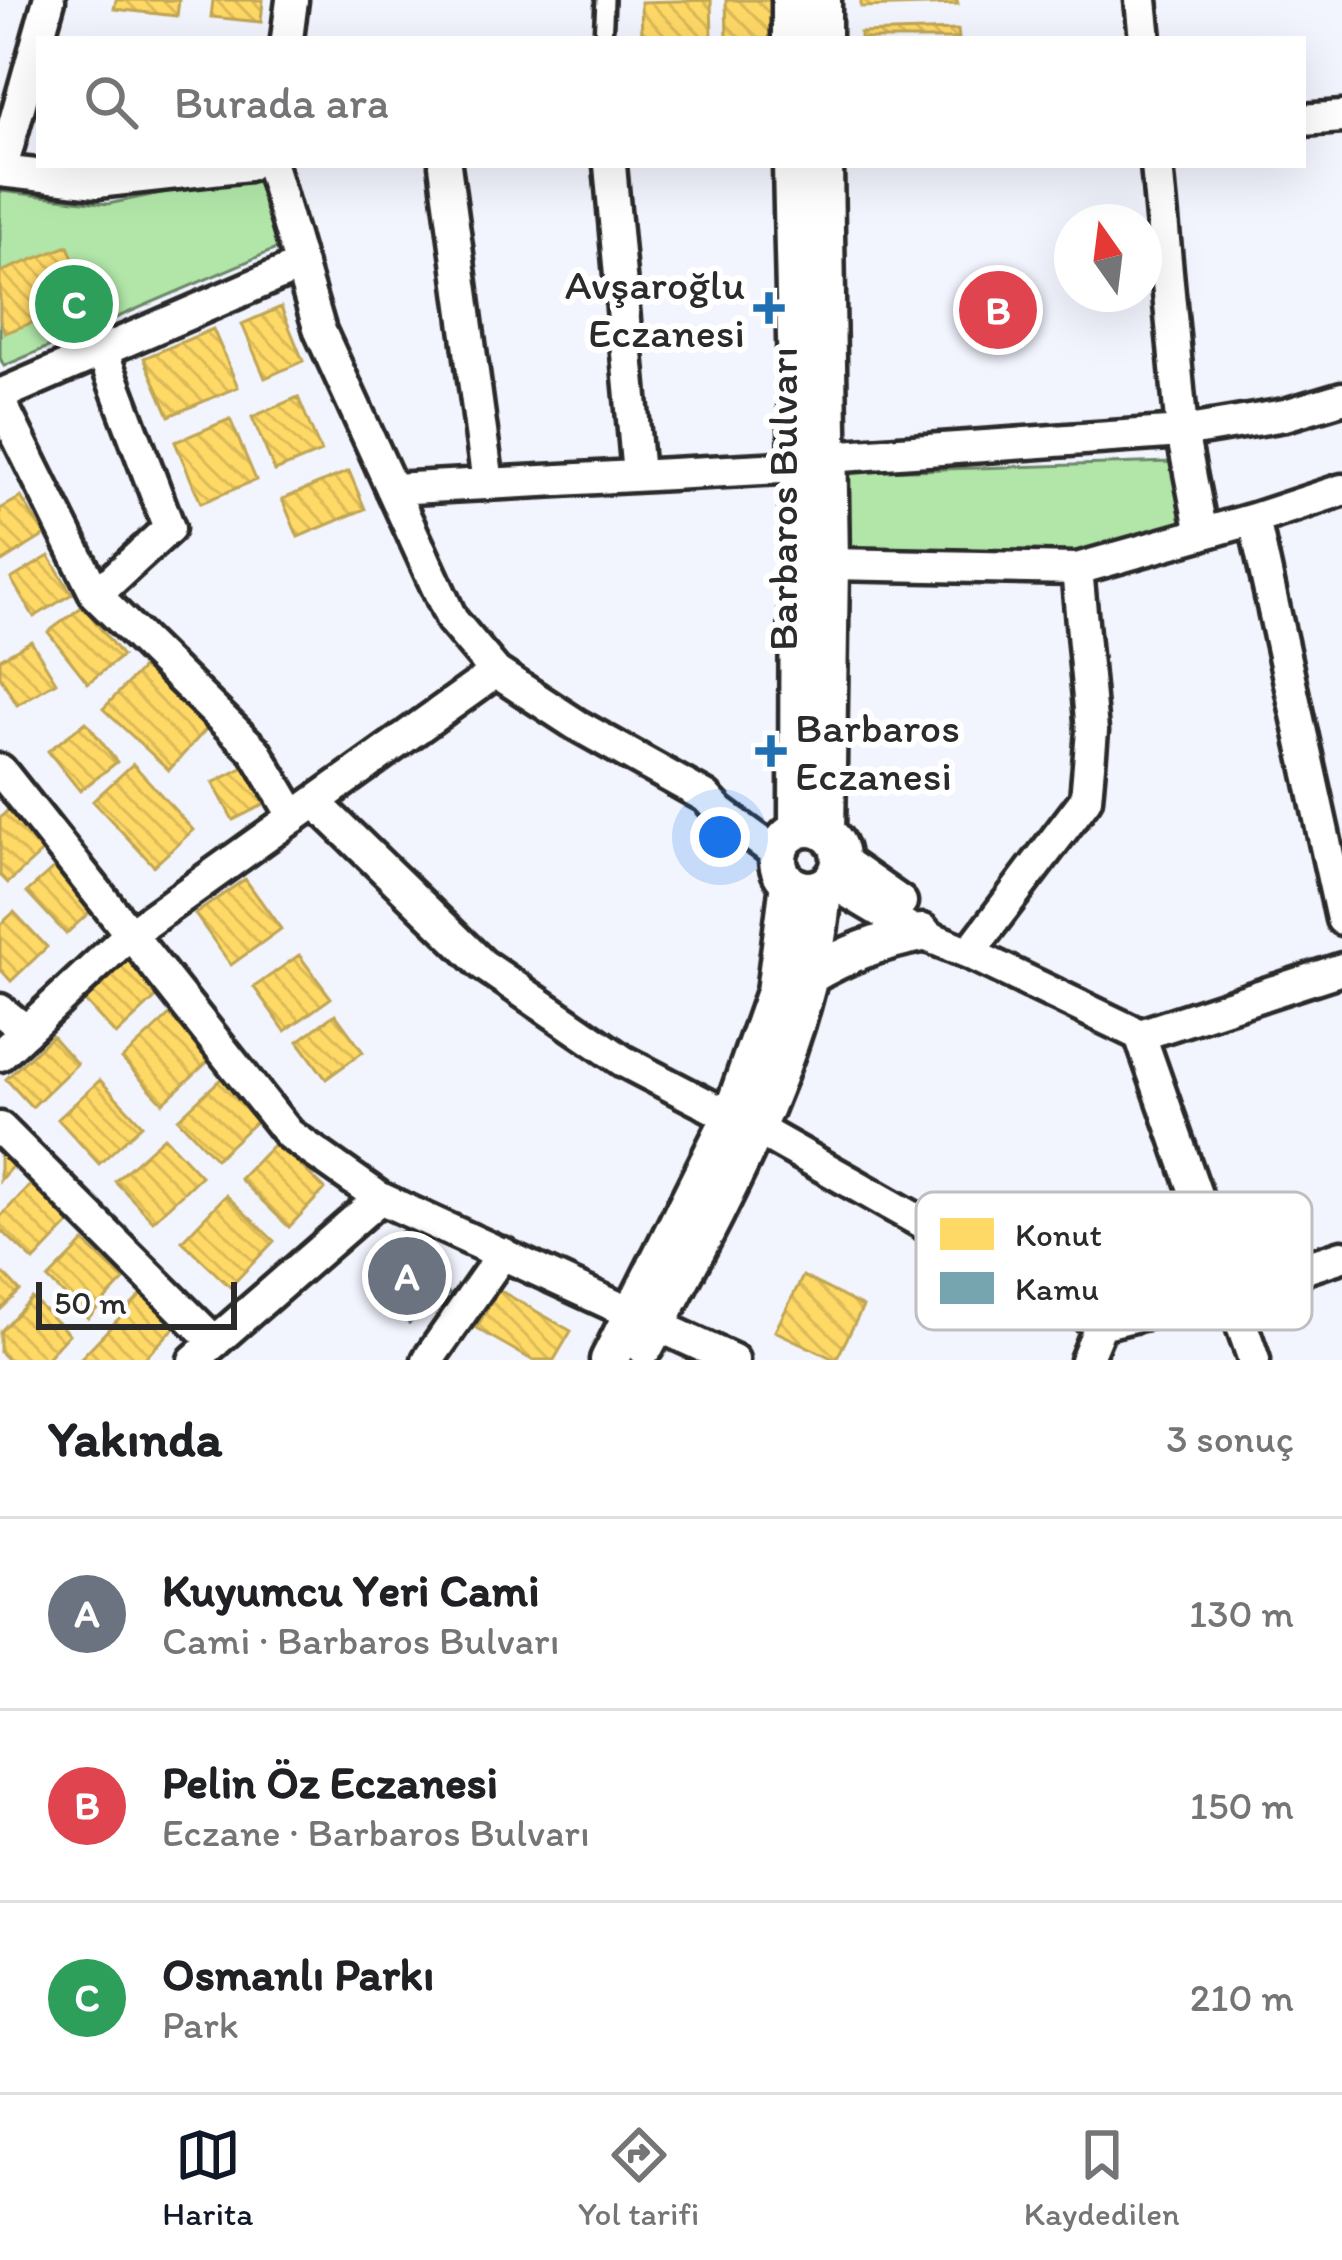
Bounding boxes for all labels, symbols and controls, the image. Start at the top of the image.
search box [36,36,1306,168]
icon: search [78,69,144,135]
text: Burada ara [174,75,389,129]
north arrow [1054,204,1162,312]
pin: C [35,259,113,349]
place label: Avşaroğlu Eczanesi [565,259,745,358]
pin: B [959,265,1037,355]
marker: Avşaroğlu Eczanesi [756,295,782,321]
street label: Barbaros Bulvarı [757,347,808,651]
place label: Barbaros Eczanesi [795,702,960,801]
marker: Barbaros Eczanesi [758,738,784,764]
your location [690,807,750,867]
legend [916,1192,1312,1330]
text: Konut [1015,1215,1102,1254]
pin: A [368,1231,446,1321]
text: Kamu [1015,1269,1099,1308]
scale bar [36,1276,237,1329]
text: 50 m [54,1283,127,1322]
text: Yakında [48,1408,222,1469]
text: 3 sonuç [1166,1415,1294,1462]
text: Kuyumcu Yeri Cami [162,1563,539,1617]
text: A [75,1590,99,1637]
text: 130 m [1189,1590,1294,1637]
text: Cami · Barbaros Bulvarı [162,1617,560,1664]
text: Pelin Öz Eczanesi [162,1755,498,1809]
text: B [74,1782,100,1829]
text: 150 m [1190,1782,1294,1829]
text: Eczane · Barbaros Bulvarı [162,1809,590,1856]
text: Osmanlı Parkı [162,1947,434,2001]
text: C [74,1974,100,2021]
text: 210 m [1190,1974,1294,2021]
text: Park [162,2001,239,2048]
tab: Harita [162,2122,253,2233]
tab: Yol tarifi [578,2122,699,2233]
tab: Kaydedilen [1024,2122,1180,2233]

